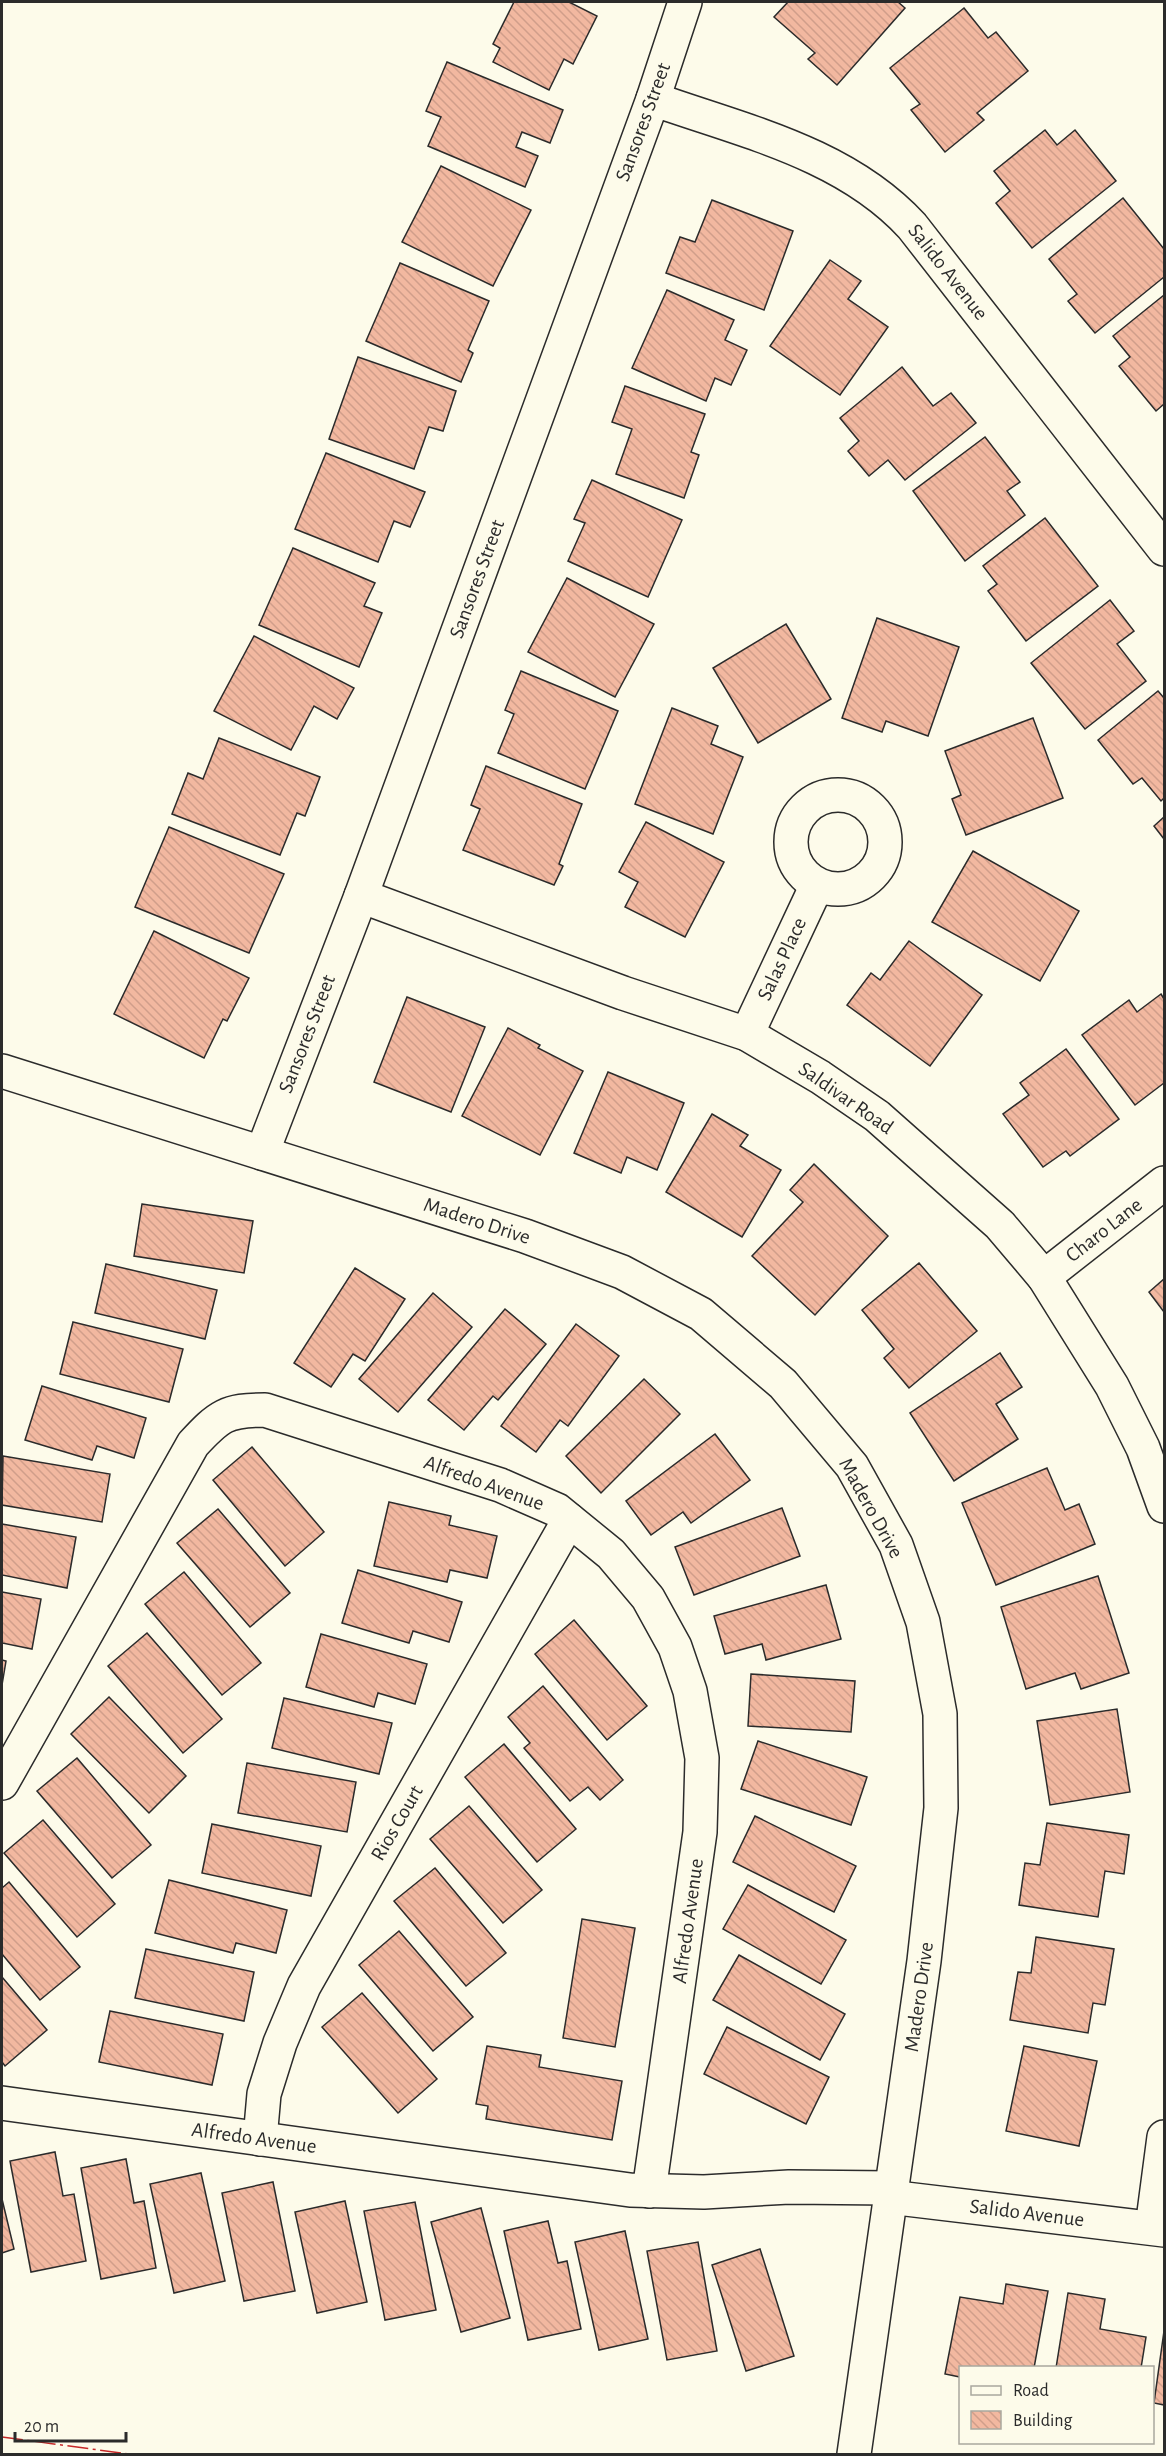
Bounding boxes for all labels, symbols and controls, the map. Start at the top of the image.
street label: Sansores Street [612,59,674,184]
street label: Salido Avenue [904,220,992,324]
street label: Sansores Street [446,516,508,641]
street label: Salas Place [754,914,810,1004]
street label: Sansores Street [275,972,339,1096]
street label: Saldivar Road [795,1058,897,1138]
street label: Madero Drive [421,1194,533,1248]
street label: Charo Lane [1062,1194,1146,1266]
street label: Alfredo Avenue [421,1452,547,1514]
street label: Madero Drive [835,1454,907,1562]
street label: Rios Court [367,1782,427,1864]
street label: Alfredo Avenue [669,1857,707,1985]
street label: Madero Drive [901,1941,937,2053]
street label: Alfredo Avenue [190,2119,318,2157]
street label: Salido Avenue [968,2196,1086,2230]
legend [959,2366,1154,2444]
text: Road [1013,2382,1049,2400]
scale bar [15,2405,126,2443]
text: Building [1013,2412,1073,2430]
text: 20 m [24,2418,59,2436]

